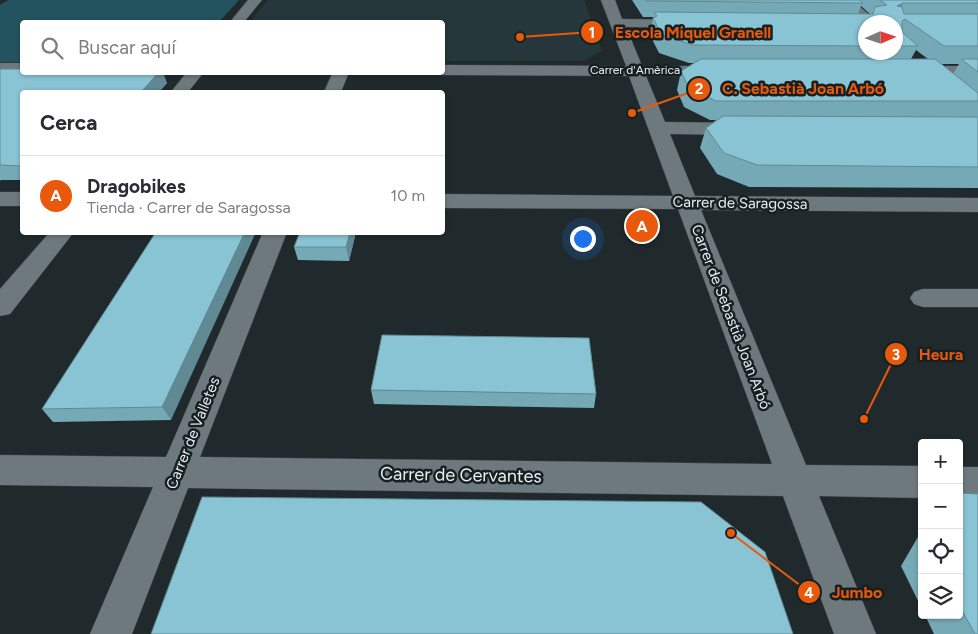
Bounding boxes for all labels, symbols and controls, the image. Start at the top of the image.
north arrow [858,15,903,60]
callout: Escola Miquel Granell [580,17,781,48]
search box [20,20,445,75]
text: Escola Miquel Granell [615,23,771,42]
text: 1 [589,24,595,42]
icon: search [38,34,66,62]
text: Buscar aquí [78,36,176,59]
street label: Carrer d'Amèrica [590,63,680,77]
callout: C. Sebastià Joan Arbó [687,73,894,104]
text: C. Sebastià Joan Arbó [722,79,884,98]
text: 2 [695,80,704,98]
text: Cerca [40,110,97,135]
text: Dragobikes [87,175,186,198]
text: A [50,186,62,205]
text: 10 m [391,186,425,205]
street label: Carrer de Saragossa [672,193,808,213]
text: Tienda · Carrer de Saragossa [87,198,291,217]
pin: A [626,207,658,245]
street label: Carrer de Sebastià Joan Arbó [687,222,775,412]
your location [570,226,596,252]
callout: Heura [883,339,973,370]
text: Heura [919,345,963,364]
text: 3 [892,346,900,364]
street label: Carrer de Valletes [162,374,224,492]
map controls [918,439,963,619]
button: + [918,439,963,484]
street label: Carrer de Cervantes [380,463,542,487]
button: − [918,484,963,529]
button: locate [918,529,963,574]
button: layers [918,574,963,619]
callout: Jumbo [797,577,892,608]
text: Jumbo [832,583,882,602]
text: 4 [804,584,814,602]

